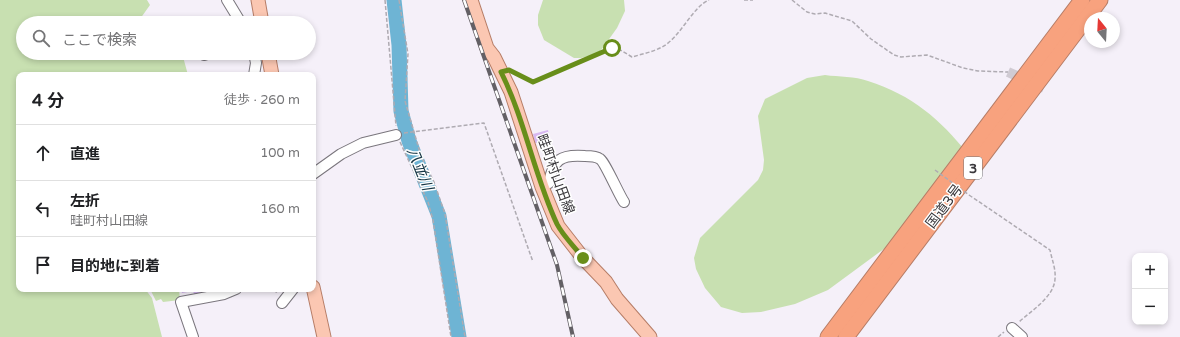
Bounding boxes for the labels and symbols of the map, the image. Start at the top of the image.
north arrow [1084,12,1120,48]
route start [603,39,621,57]
street label: 畦町村山田線 [533,132,578,217]
water label: 八並川 [403,145,438,195]
road number: 3 [964,157,982,179]
street label: 国道3号 [922,181,966,232]
route end [574,249,592,267]

